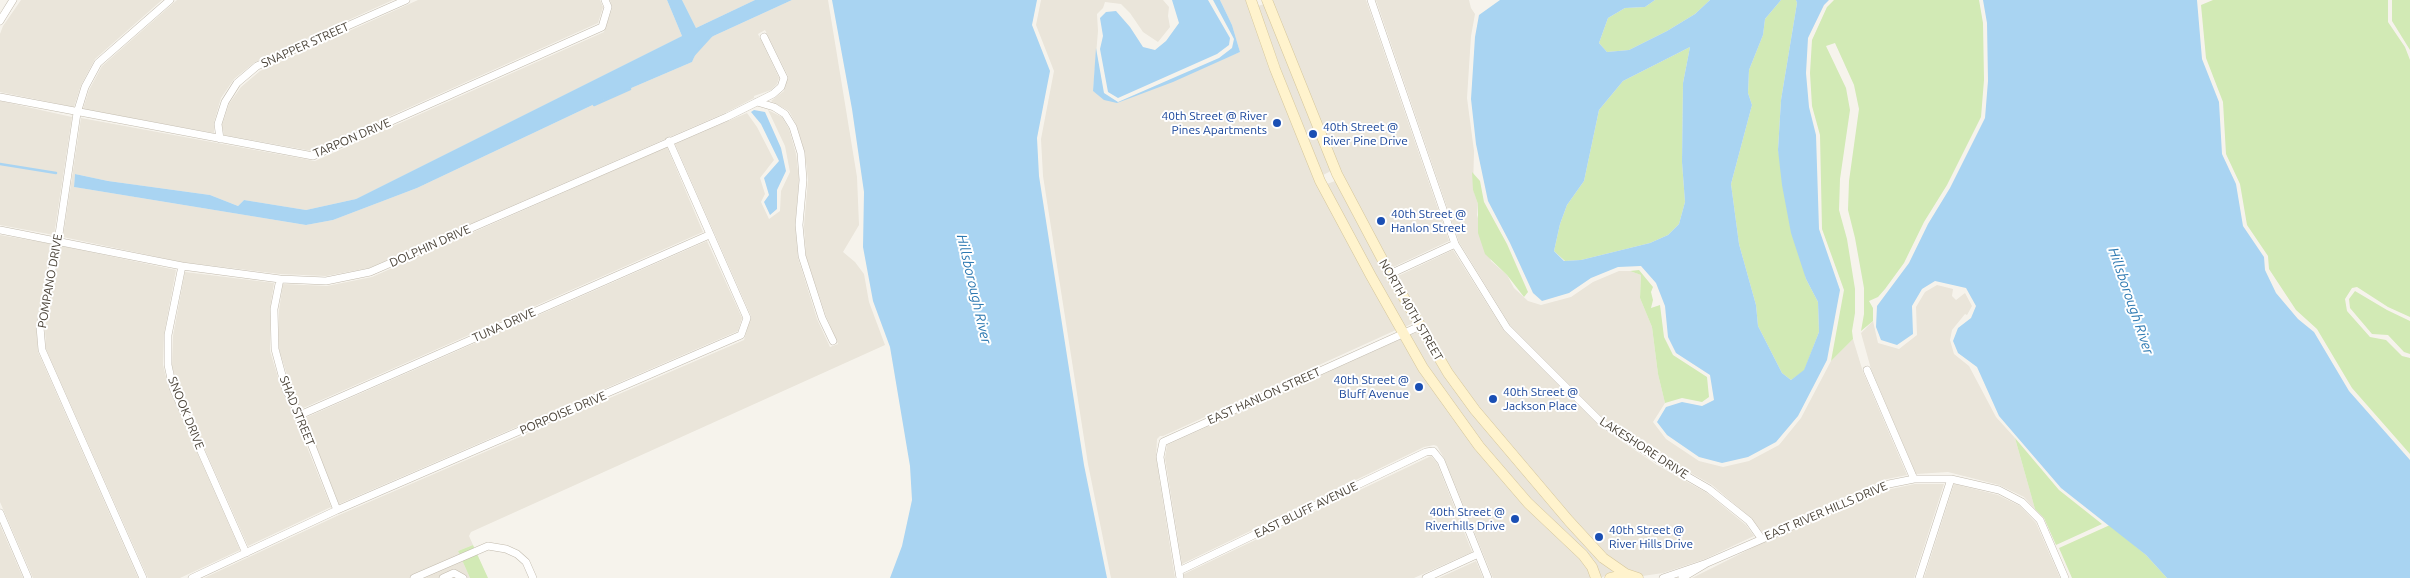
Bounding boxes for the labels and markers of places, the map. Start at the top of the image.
place label: 40th Street @ River Pines Apartments [1161,109,1267,137]
marker: 40th Street @ River Pines Apartments [1271,117,1283,129]
place label: 40th Street @ River Pine Drive [1323,120,1408,148]
marker: 40th Street @ River Pine Drive [1307,128,1319,140]
place label: 40th Street @ Hanlon Street [1391,207,1466,235]
marker: 40th Street @ Hanlon Street [1375,215,1387,227]
place label: 40th Street @ Bluff Avenue [1334,373,1409,401]
marker: 40th Street @ Bluff Avenue [1413,381,1425,393]
place label: 40th Street @ Jackson Place [1503,385,1578,413]
marker: 40th Street @ Jackson Place [1487,393,1499,405]
place label: 40th Street @ Riverhills Drive [1425,505,1505,533]
marker: 40th Street @ Riverhills Drive [1509,513,1521,525]
place label: 40th Street @ River Hills Drive [1609,523,1693,551]
marker: 40th Street @ River Hills Drive [1593,531,1605,543]

